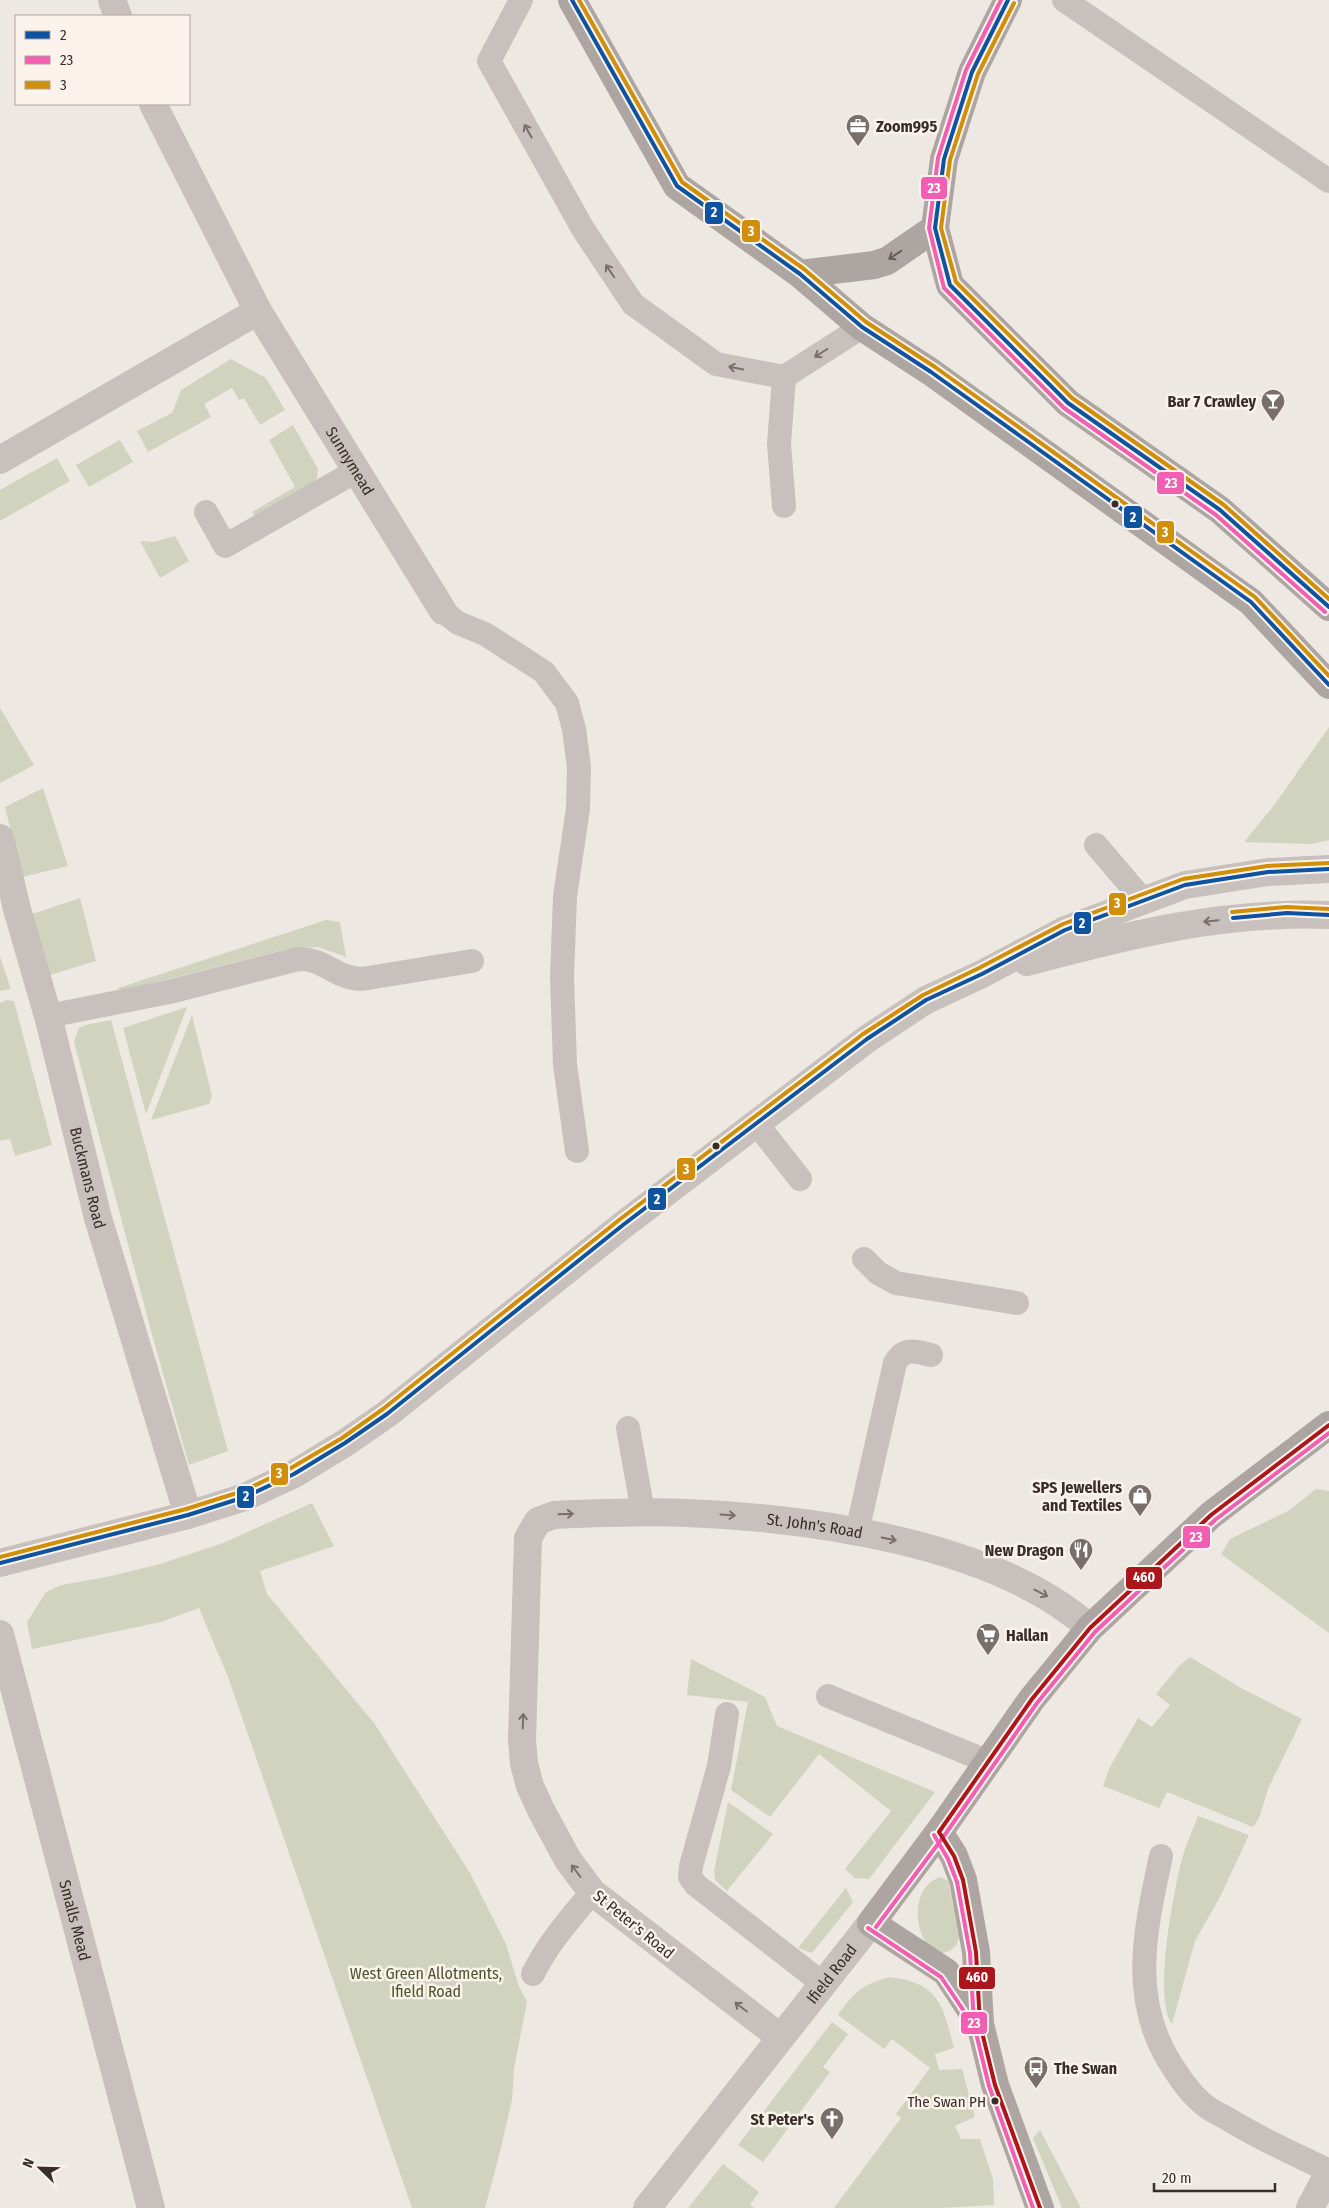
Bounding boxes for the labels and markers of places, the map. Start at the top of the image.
office icon: Zoom995 [845,113,871,147]
place label: Zoom995 [876,117,937,136]
bar icon: Bar 7 Crawley [1260,388,1286,422]
place label: Bar 7 Crawley [1167,392,1256,411]
unlabelled marker [1110,499,1120,509]
unlabelled marker [711,1141,721,1151]
place label: SPS Jewellers and Textiles [1032,1478,1122,1515]
shop icon: SPS Jewellers and Textiles [1127,1483,1153,1517]
restaurant icon: New Dragon [1068,1537,1094,1571]
place label: New Dragon [985,1541,1064,1560]
supermarket icon: Hallan [975,1622,1001,1656]
place label: Hallan [1006,1626,1048,1645]
bus stop icon: The Swan [1023,2055,1049,2089]
place label: The Swan [1054,2059,1117,2078]
place label: The Swan PH [907,2093,986,2111]
marker: The Swan PH [990,2096,1000,2106]
church icon: St Peter's [819,2106,845,2140]
place label: St Peter's [751,2110,814,2129]

